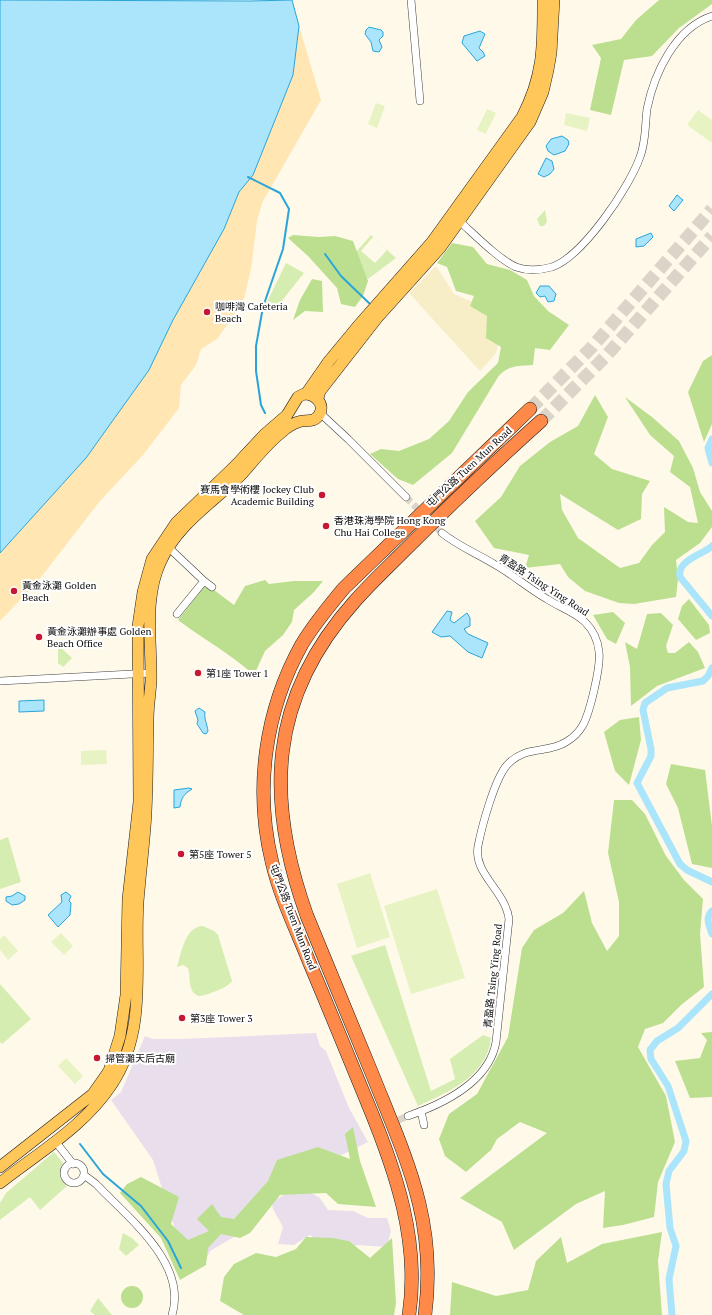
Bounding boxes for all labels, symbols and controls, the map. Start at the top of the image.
place label: 咖啡灣 Cafeteria Beach [215,300,288,325]
marker: 咖啡灣 Cafeteria Beach [202,307,212,317]
street label: 屯門公路 Tuen Mun Road [423,424,515,510]
place label: 賽馬會學術樓 Jockey Club Academic Building [200,483,315,508]
marker: 賽馬會學術樓 Jockey Club Academic Building [317,490,327,500]
place label: 香港珠海學院 Hong Kong Chu Hai College [334,514,446,539]
marker: 香港珠海學院 Hong Kong Chu Hai College [321,521,331,531]
street label: 青盈路 Tsing Ying Road [497,551,592,619]
place label: 黃金泳灘 Golden Beach [22,579,96,604]
marker: 黃金泳灘 Golden Beach [9,586,19,596]
place label: 黃金泳灘辦事處 Golden Beach Office [47,625,151,650]
marker: 黃金泳灘辦事處 Golden Beach Office [34,632,44,642]
place label: 第1座 Tower 1 [206,667,269,680]
marker: 第1座 Tower 1 [193,668,203,678]
place label: 第5座 Tower 5 [189,848,252,861]
marker: 第5座 Tower 5 [176,849,186,859]
street label: 屯門公路 Tuen Mun Road [267,862,319,972]
street label: 青盈路 Tsing Ying Road [481,923,505,1029]
place label: 第3座 Tower 3 [190,1012,253,1025]
marker: 第3座 Tower 3 [177,1013,187,1023]
place label: 掃管灘天后古廟 [105,1052,175,1065]
marker: 掃管灘天后古廟 [92,1053,102,1063]

